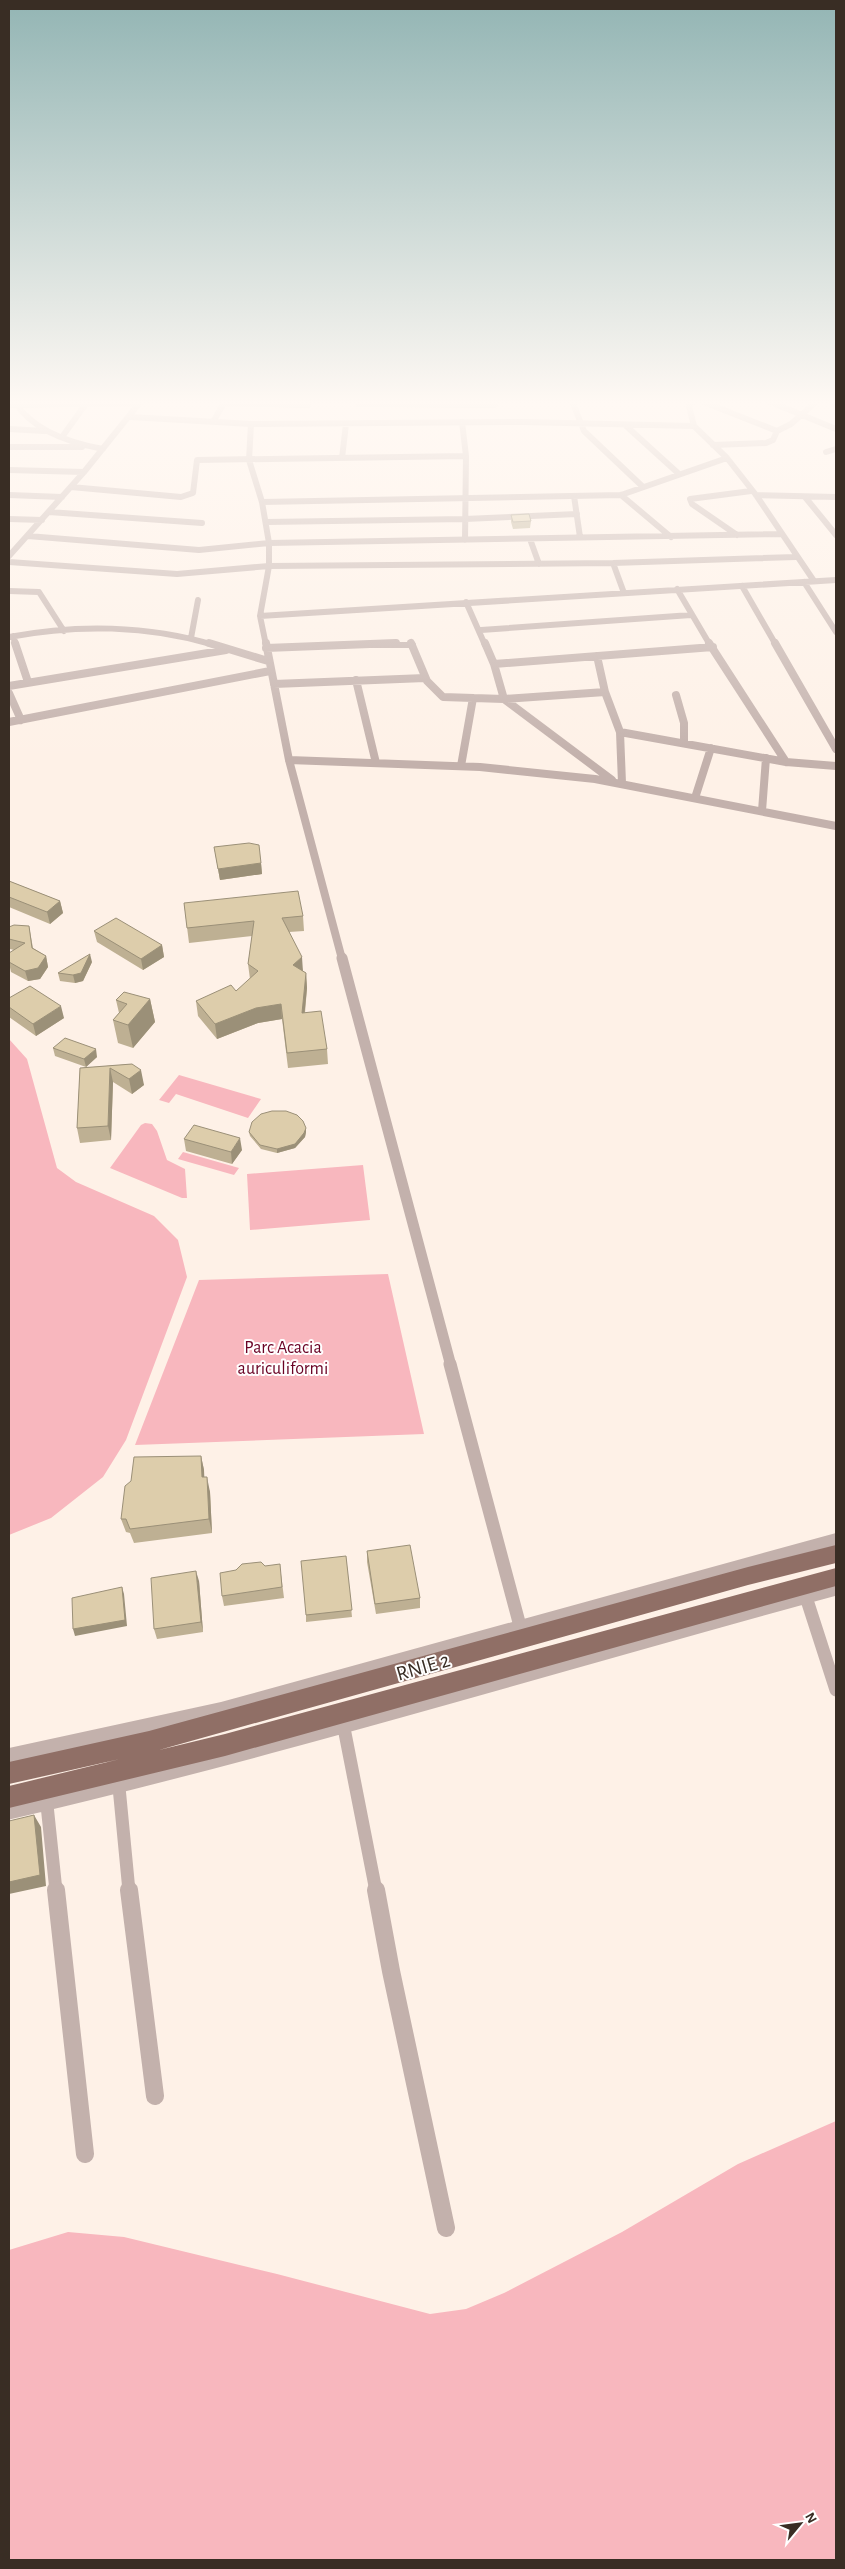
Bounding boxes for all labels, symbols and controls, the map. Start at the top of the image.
park label: Parc Acacia auriculiformi [238,1339,328,1378]
street label: RNIE 2 [394,1649,452,1685]
north arrow [775,2499,825,2549]
text: N [802,2511,819,2526]

